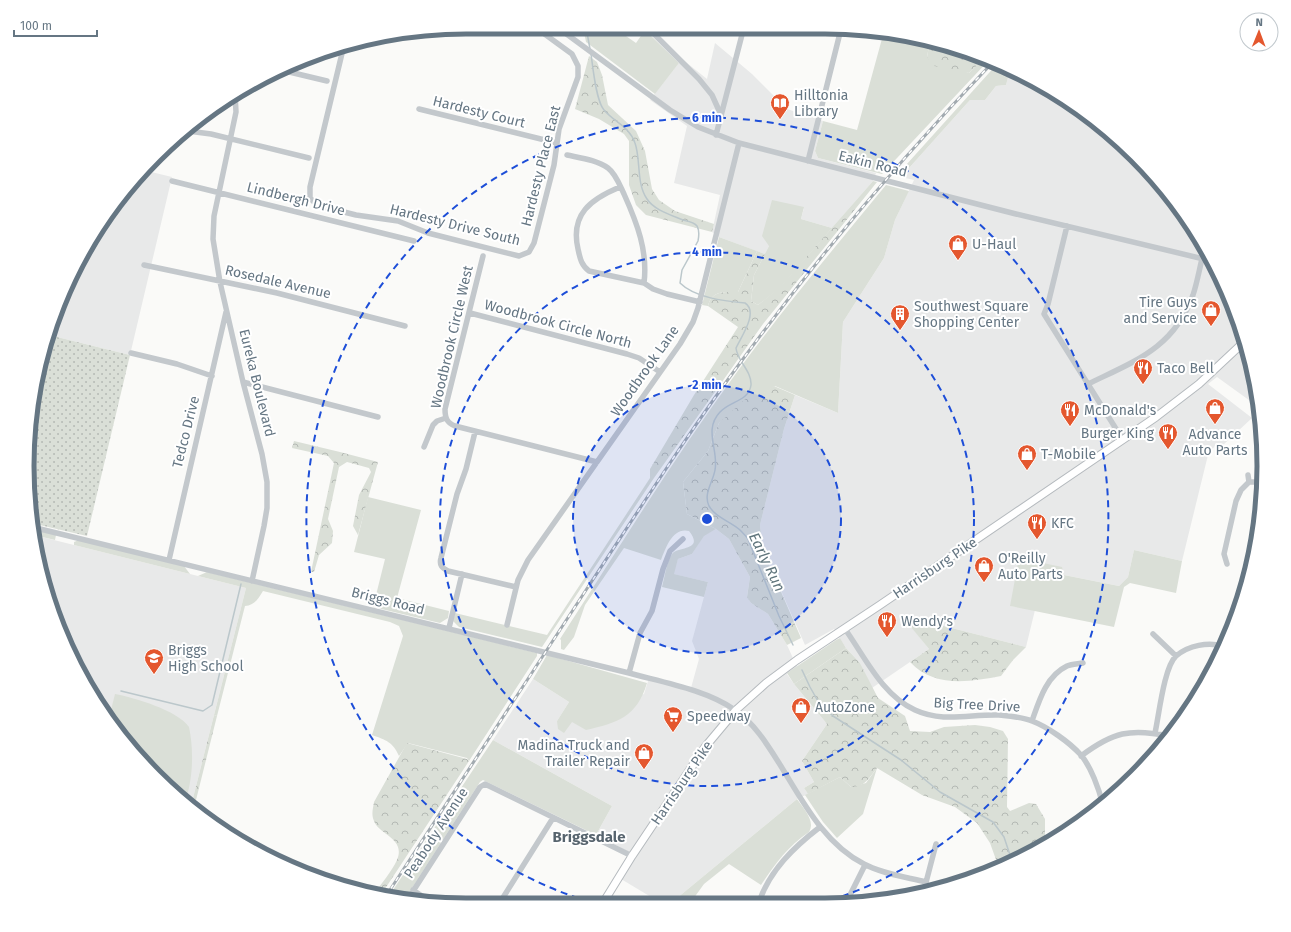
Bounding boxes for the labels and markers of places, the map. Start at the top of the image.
place label: Hilltonia Library [794,87,848,120]
library icon: Hilltonia Library [769,92,791,120]
shop icon: U-Haul [947,233,969,261]
place label: U-Haul [972,236,1016,253]
place label: Tire Guys and Service [1124,294,1197,327]
place label: Southwest Square Shopping Center [914,298,1029,331]
shop icon: Tire Guys and Service [1200,299,1222,327]
building icon: Southwest Square Shopping Center [889,303,911,331]
restaurant icon: Taco Bell [1132,357,1154,385]
place label: Taco Bell [1157,360,1214,377]
shop icon: Advance Auto Parts [1204,397,1226,425]
restaurant icon: McDonald's [1059,399,1081,427]
place label: McDonald's [1084,402,1157,419]
restaurant icon: Burger King [1157,422,1179,450]
place label: Burger King [1081,425,1155,442]
place label: Advance Auto Parts [1183,426,1248,459]
shop icon: T-Mobile [1016,443,1038,471]
place label: T-Mobile [1041,446,1096,463]
centre of rings [700,512,714,526]
restaurant icon: KFC [1026,512,1048,540]
place label: KFC [1051,515,1074,532]
place label: O'Reilly Auto Parts [998,550,1063,583]
shop icon: O'Reilly Auto Parts [973,555,995,583]
restaurant icon: Wendy's [876,610,898,638]
place label: Wendy's [901,613,953,630]
place label: Briggs High School [168,642,244,675]
school or university icon: Briggs High School [143,647,165,675]
shop icon: AutoZone [790,696,812,724]
place label: AutoZone [815,699,875,716]
supermarket icon: Speedway [662,705,684,733]
place label: Speedway [687,708,751,725]
place label: Madina Truck and Trailer Repair [518,737,631,770]
shop icon: Madina Truck and Trailer Repair [633,742,655,770]

